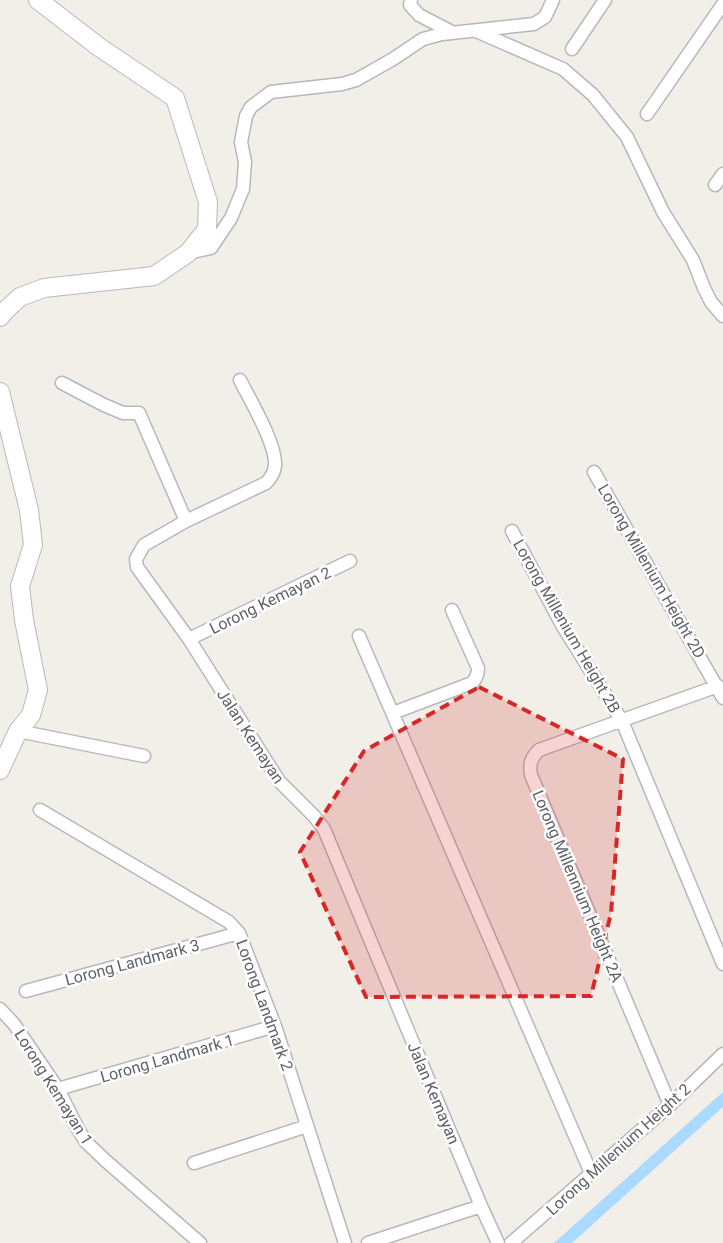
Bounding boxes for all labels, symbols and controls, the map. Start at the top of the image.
street label: Lorong Millenium Height 2D [594,481,709,662]
street label: Lorong Millenium Height 2B [509,536,624,716]
street label: Lorong Kemayan 2 [206,563,334,638]
street label: Jalan Kemayan [213,685,288,787]
street label: Lorong Millennium Height 2A [528,787,627,986]
street label: Lorong Landmark 3 [63,935,201,990]
street label: Lorong Landmark 2 [232,937,297,1073]
street label: Lorong Kemayan 1 [10,1026,97,1149]
street label: Lorong Landmark 1 [98,1030,236,1087]
street label: Jalan Kemayan [404,1039,464,1147]
street label: Lorong Millenium Height 2 [542,1080,694,1219]

